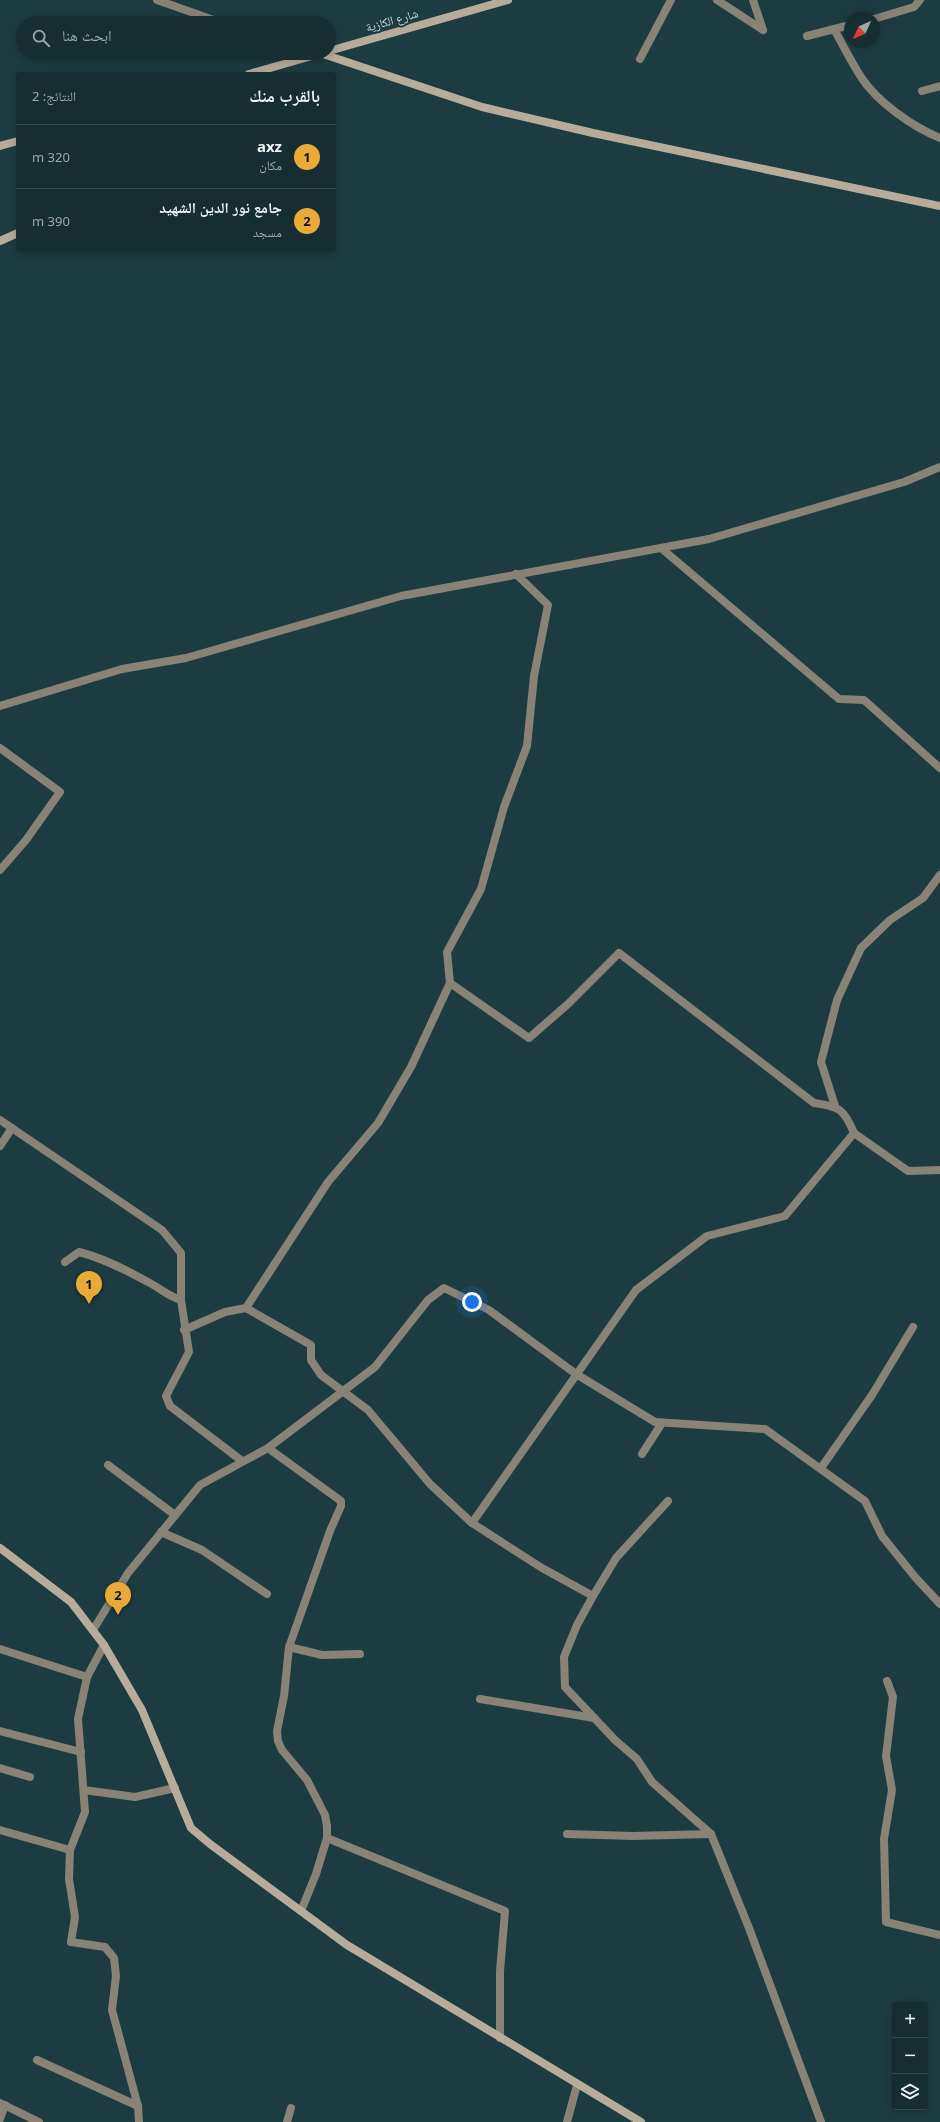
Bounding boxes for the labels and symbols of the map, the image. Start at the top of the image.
street label: شارع الكازية [364,4,420,36]
north arrow [844,12,880,48]
pin: 1 [76,1271,102,1304]
your location [462,1292,482,1312]
pin: 2 [105,1582,131,1615]

